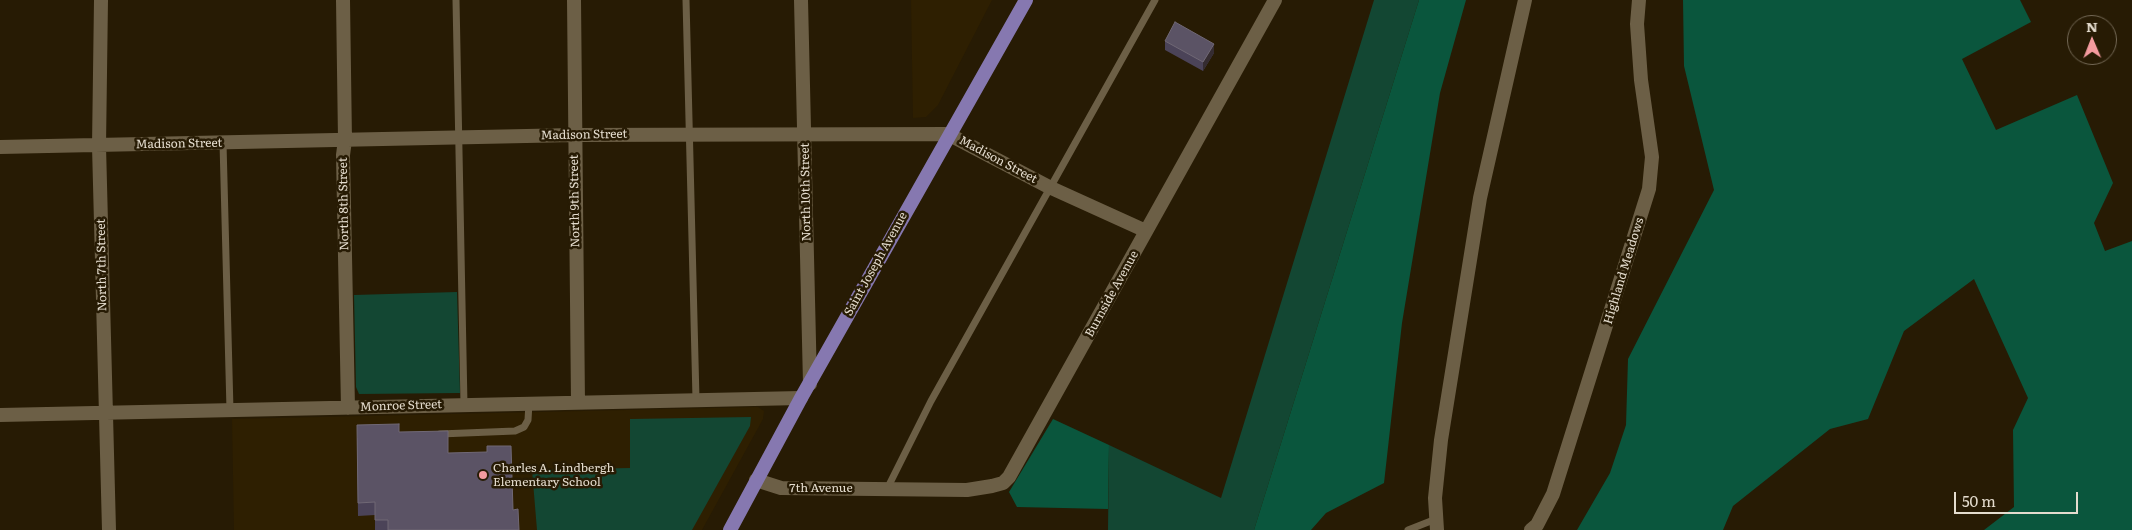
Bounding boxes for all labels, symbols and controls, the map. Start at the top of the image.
north arrow [2067,15,2117,65]
text: N [2086,16,2098,36]
street label: Madison Street [541,127,627,143]
street label: Madison Street [956,133,1040,187]
street label: Madison Street [136,136,222,152]
street label: North 10th Street [798,143,814,241]
street label: North 9th Street [567,154,583,248]
street label: North 8th Street [336,157,352,251]
street label: Saint Joseph Avenue [841,210,911,318]
street label: Highland Meadows [1601,216,1647,326]
street label: North 7th Street [94,218,110,312]
street label: Burnside Avenue [1082,248,1142,340]
street label: Monroe Street [360,397,442,415]
place label: Charles A. Lindbergh Elementary School [493,461,614,489]
marker: Charles A. Lindbergh Elementary School [477,469,489,481]
street label: 7th Avenue [789,481,853,495]
scale bar [1957,482,2081,514]
text: 50 m [1962,489,1996,512]

